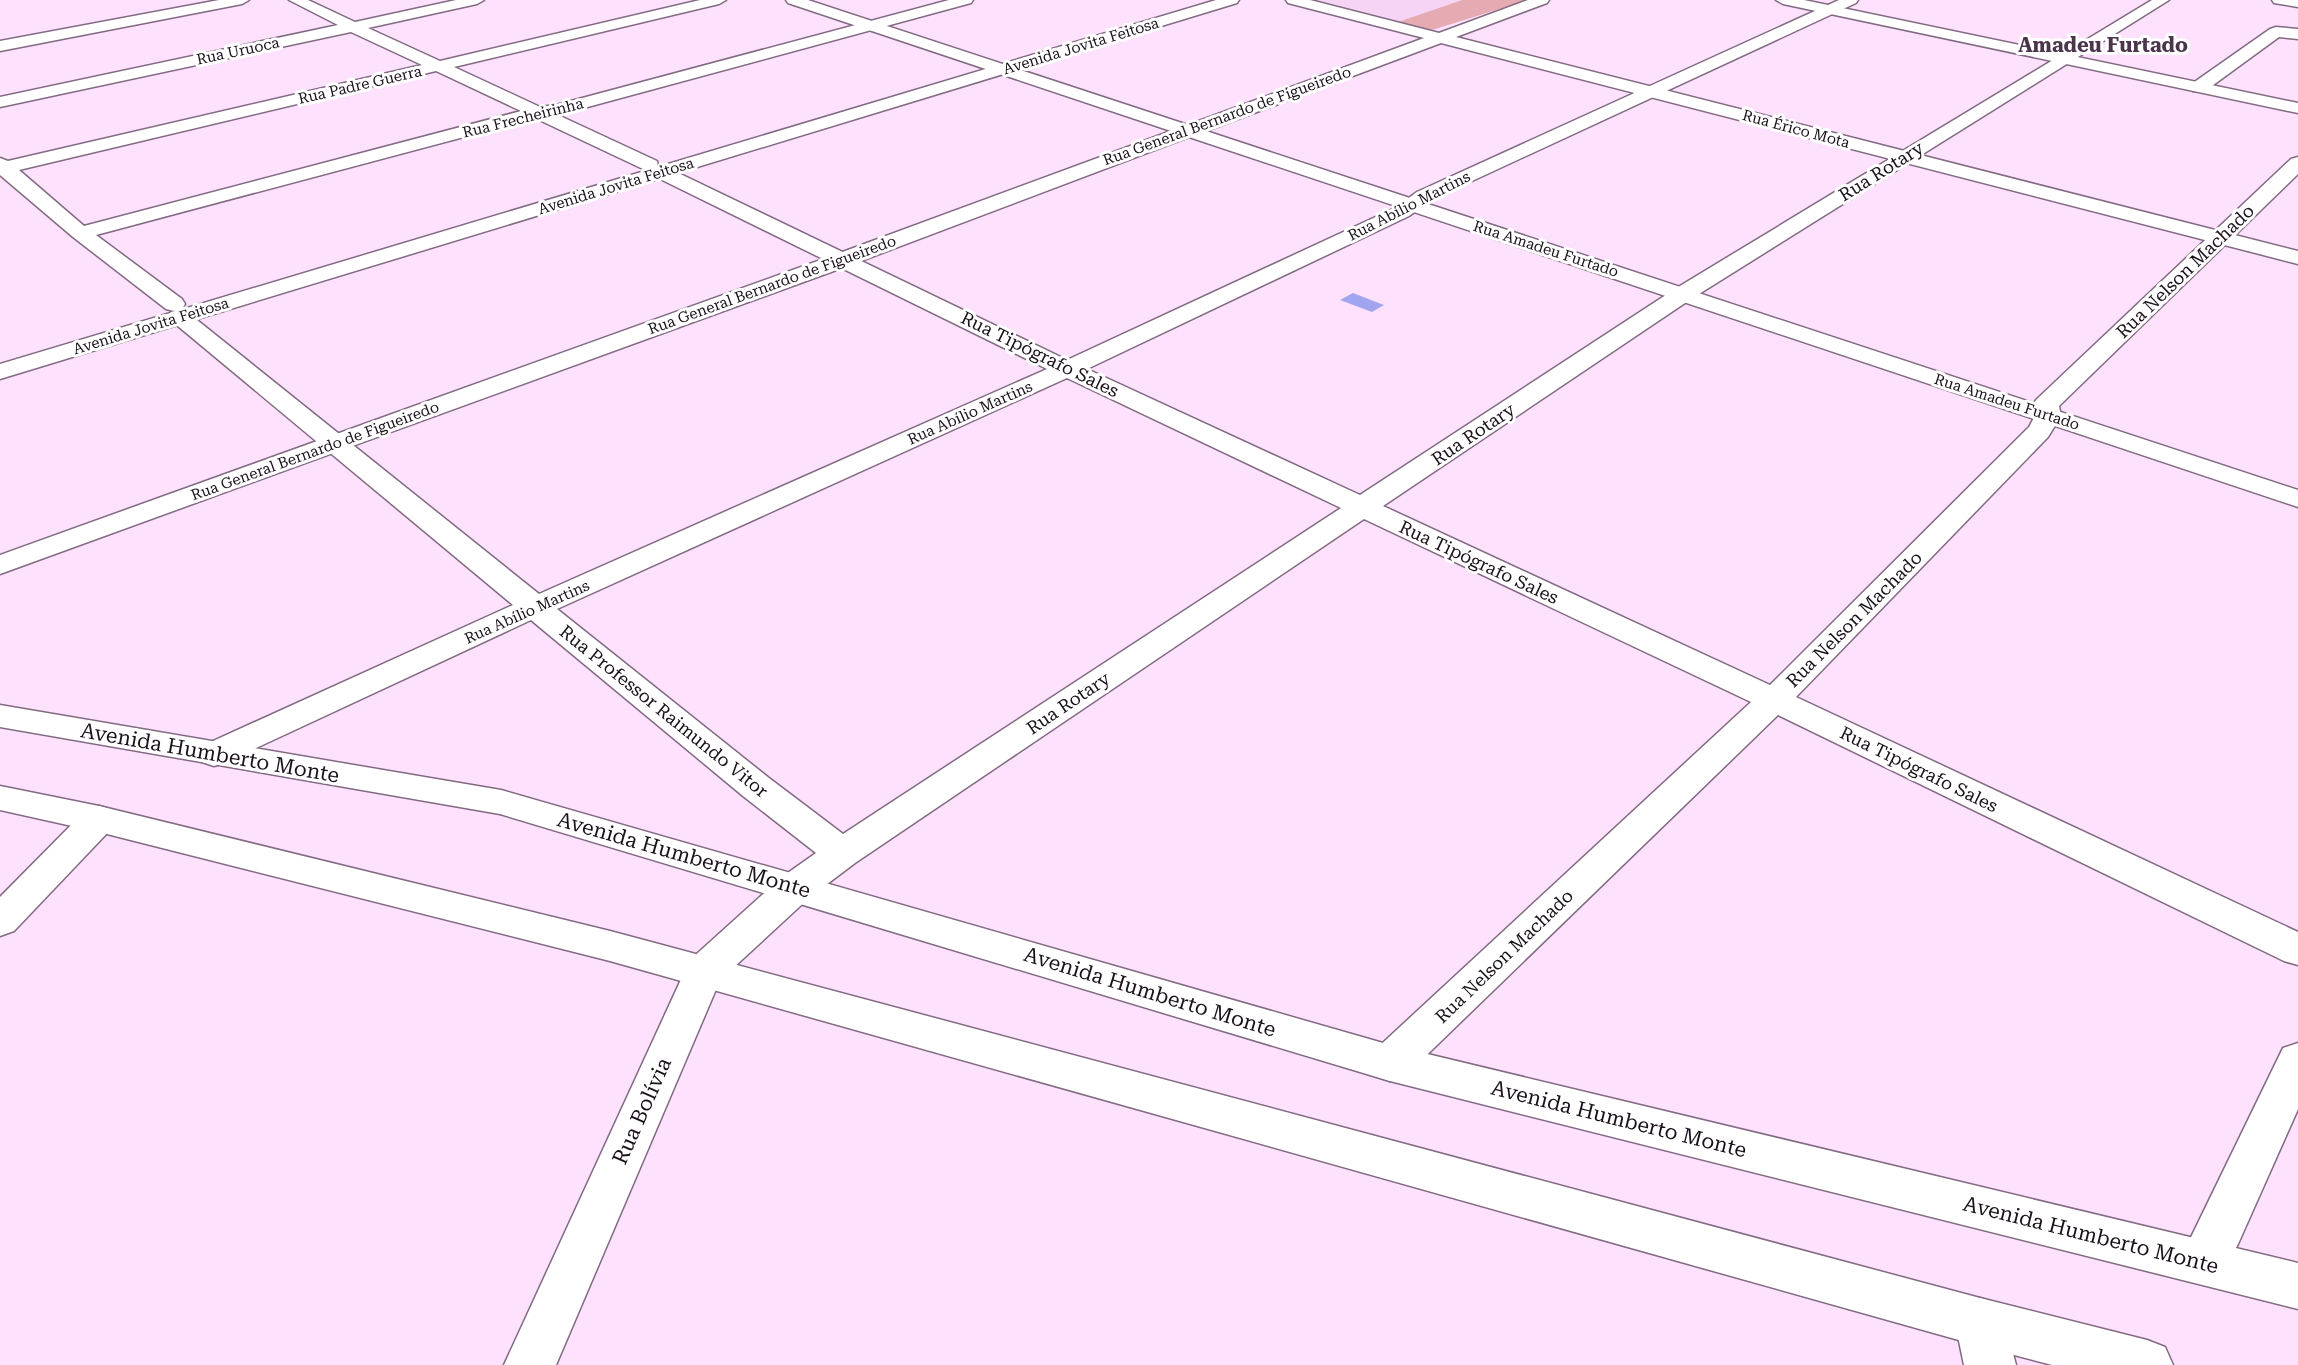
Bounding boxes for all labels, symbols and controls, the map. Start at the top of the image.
street label: Avenida Jovita Feitosa [1001,14,1161,78]
street label: Rua Uruoca [195,33,281,69]
district label: Amadeu Furtado [2018,33,2188,57]
street label: Rua Padre Guerra [296,62,424,108]
street label: Rua General Bernardo de Figueiredo [1101,63,1353,169]
street label: Rua Frecheirinha [461,94,585,142]
street label: Rua Érico Mota [1740,106,1852,152]
street label: Rua Rotary [1835,137,1927,205]
street label: Avenida Jovita Feitosa [536,154,696,218]
street label: Rua Abílio Martins [1345,167,1473,245]
street label: Rua Nelson Machado [2112,200,2258,342]
street label: Rua Amadeu Furtado [1471,217,1621,281]
street label: Rua General Bernardo de Figueiredo [646,232,898,338]
street label: Avenida Jovita Feitosa [71,294,231,358]
street label: Rua Tipógrafo Sales [958,307,1122,401]
street label: Rua Amadeu Furtado [1932,370,2082,434]
street label: Rua Abílio Martins [905,377,1035,449]
street label: Rua General Bernardo de Figueiredo [189,398,441,504]
street label: Rua Rotary [1427,398,1519,469]
street label: Rua Tipógrafo Sales [1396,516,1562,608]
street label: Rua Nelson Machado [1782,547,1926,691]
street label: Rua Abílio Martins [462,576,592,648]
street label: Rua Professor Raimundo Vitor [556,621,772,801]
street label: Rua Rotary [1022,667,1114,738]
street label: Avenida Humberto Monte [79,718,341,788]
street label: Rua Tipógrafo Sales [1837,722,2001,816]
street label: Avenida Humberto Monte [555,807,813,903]
street label: Rua Nelson Machado [1431,885,1577,1027]
street label: Avenida Humberto Monte [1021,942,1279,1042]
street label: Rua Bolívia [608,1053,676,1168]
street label: Avenida Humberto Monte [1489,1076,1749,1162]
street label: Avenida Humberto Monte [1961,1192,2221,1278]

